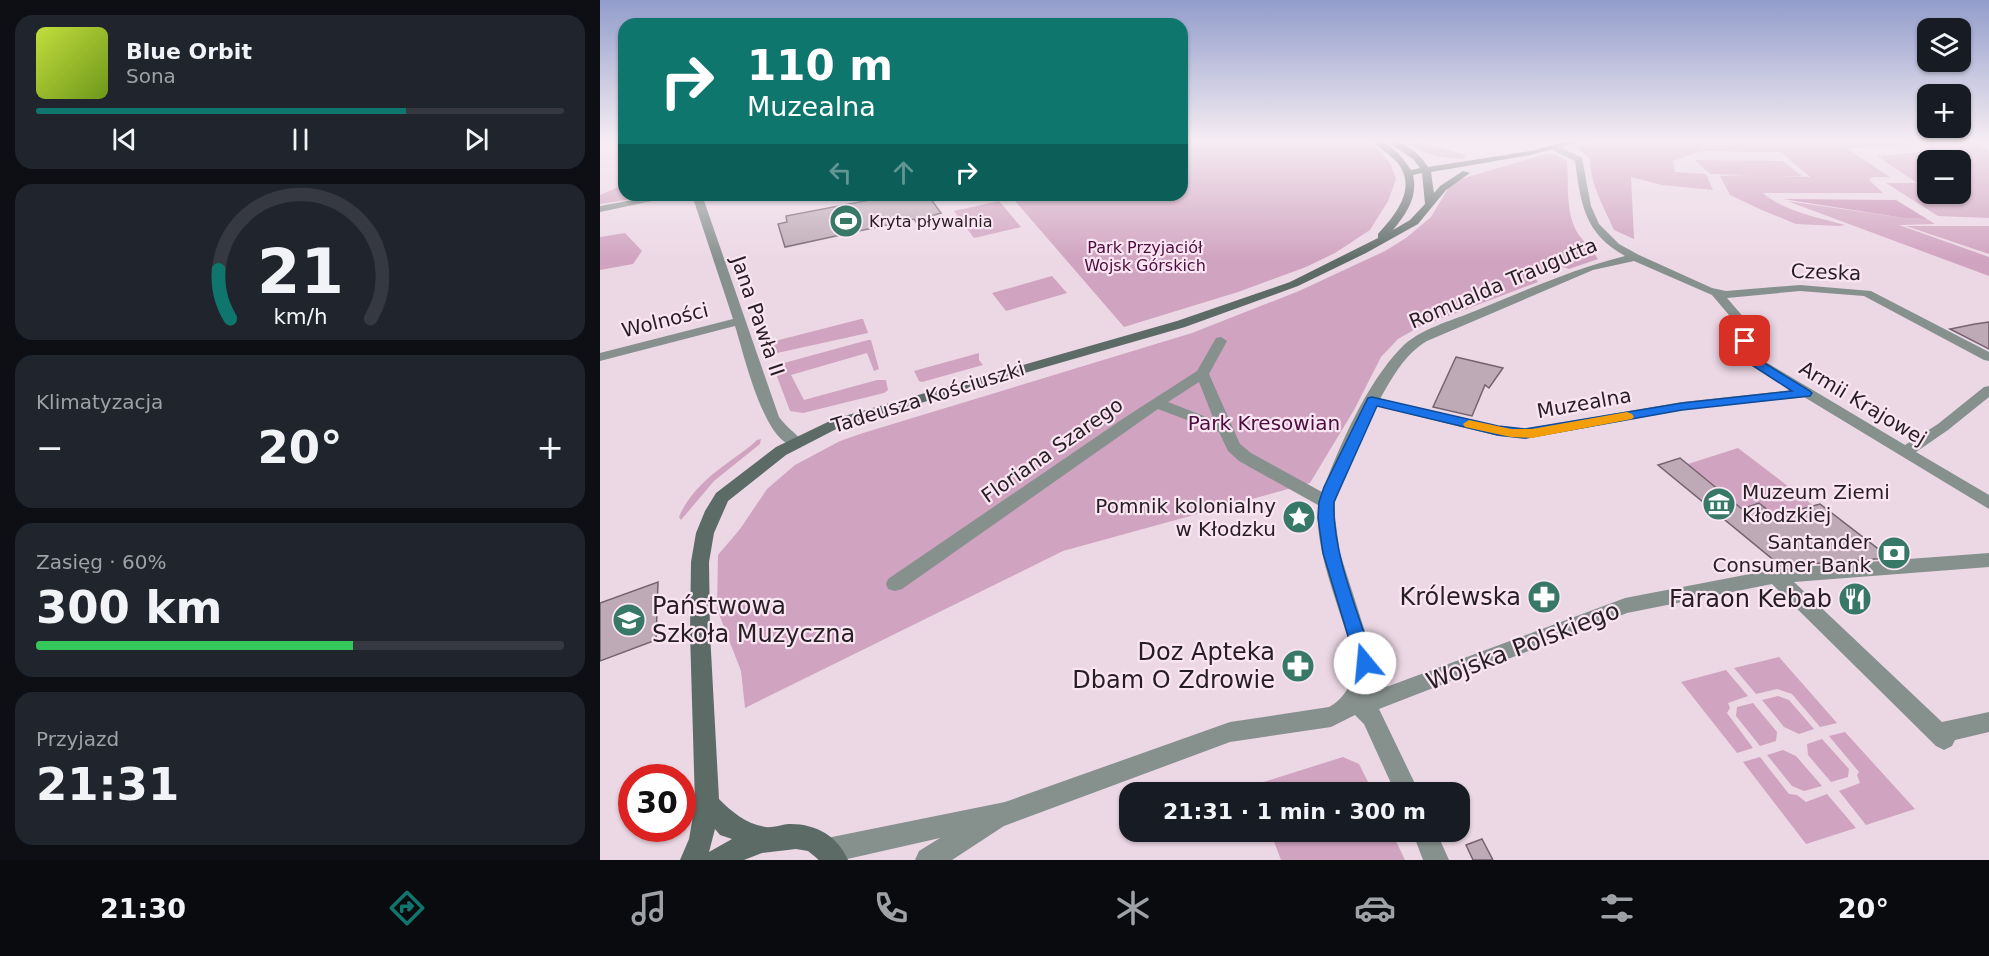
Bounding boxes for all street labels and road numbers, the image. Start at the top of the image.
street label: Romualda Traugutta [1405,232,1601,334]
street label: Jana Pawła II [726,251,790,379]
street label: Czeska [1790,259,1862,285]
street label: Wolności [619,298,711,342]
street label: Tadeusza Kościuszki [828,356,1027,438]
street label: Armii Krajowej [1795,356,1931,450]
street label: Muzealna [1535,383,1633,423]
street label: Floriana Szarego [977,392,1127,508]
street label: Wojska Polskiego [1422,596,1624,696]

